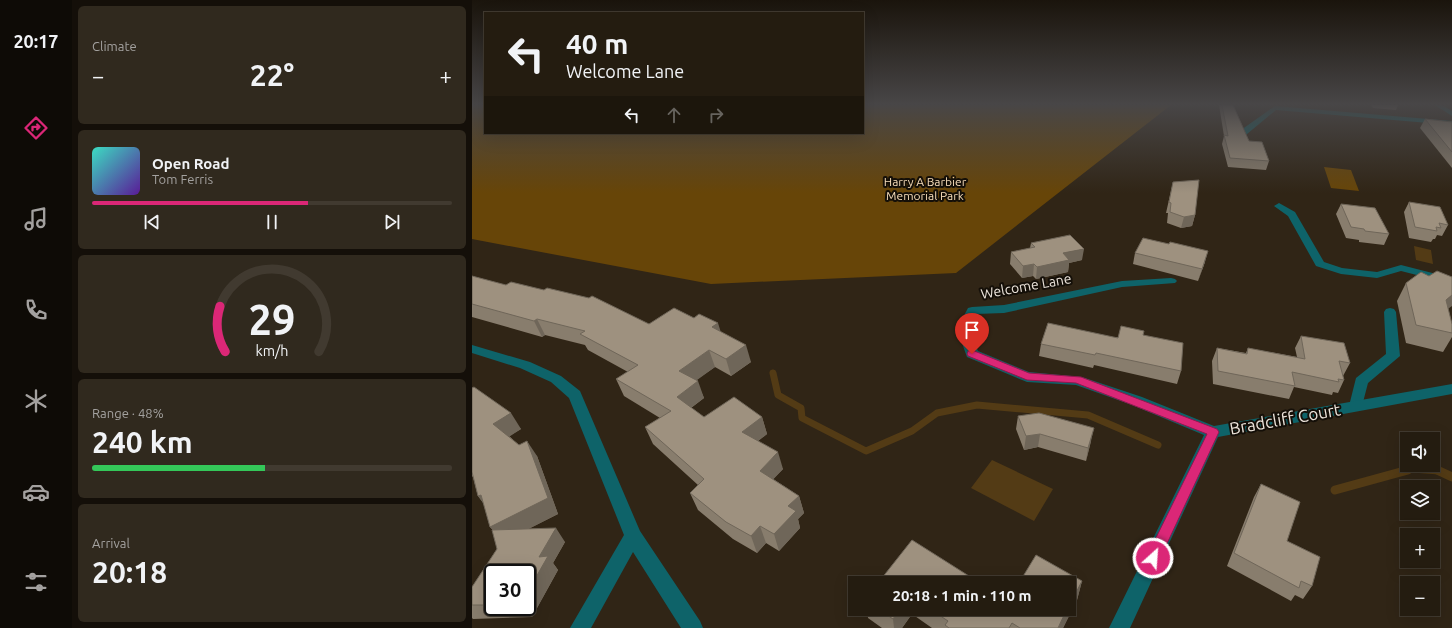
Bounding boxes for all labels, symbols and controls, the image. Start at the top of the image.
icon: left [500,28,552,80]
text: 40 m [566,28,628,59]
text: 20:17 [13,31,59,51]
text: Climate [92,39,137,53]
text: 22° [250,58,294,92]
text: Welcome Lane [566,61,684,81]
text: − [92,63,104,88]
text: + [440,63,452,88]
icon: left [621,104,643,126]
icon: ahead [663,104,685,126]
icon: right [705,104,727,126]
icon: directions [22,114,50,142]
text: Open Road [152,155,229,172]
text: Tom Ferris [152,172,213,186]
park label: Harry A Barbier Memorial Park [884,175,967,202]
icon: music [22,205,50,233]
icon: previous [141,211,163,233]
icon: pause [261,211,283,233]
icon: next [381,211,403,233]
street label: Welcome Lane [979,270,1073,302]
icon: phone [22,296,50,324]
text: 29 [249,296,295,343]
pin [955,313,989,354]
icon: arrive [961,319,983,341]
text: km/h [256,343,288,359]
icon: climate [22,387,50,415]
street label: Bradcliff Court [1228,399,1342,438]
text: Range · 48% [92,406,164,420]
text: 240 km [92,425,193,459]
map controls [1400,432,1440,616]
button: sound [1400,432,1440,472]
icon: car [22,478,50,506]
button: layers [1400,480,1440,520]
button: + [1400,528,1440,568]
text: Arrival [92,536,130,550]
position arrow [1132,537,1174,579]
text: 20:18 [92,555,167,589]
speed limit sign: 30 [484,564,536,616]
icon: filters [22,568,50,596]
button: − [1400,576,1440,616]
text: 20:18 · 1 min · 110 m [893,587,1031,604]

